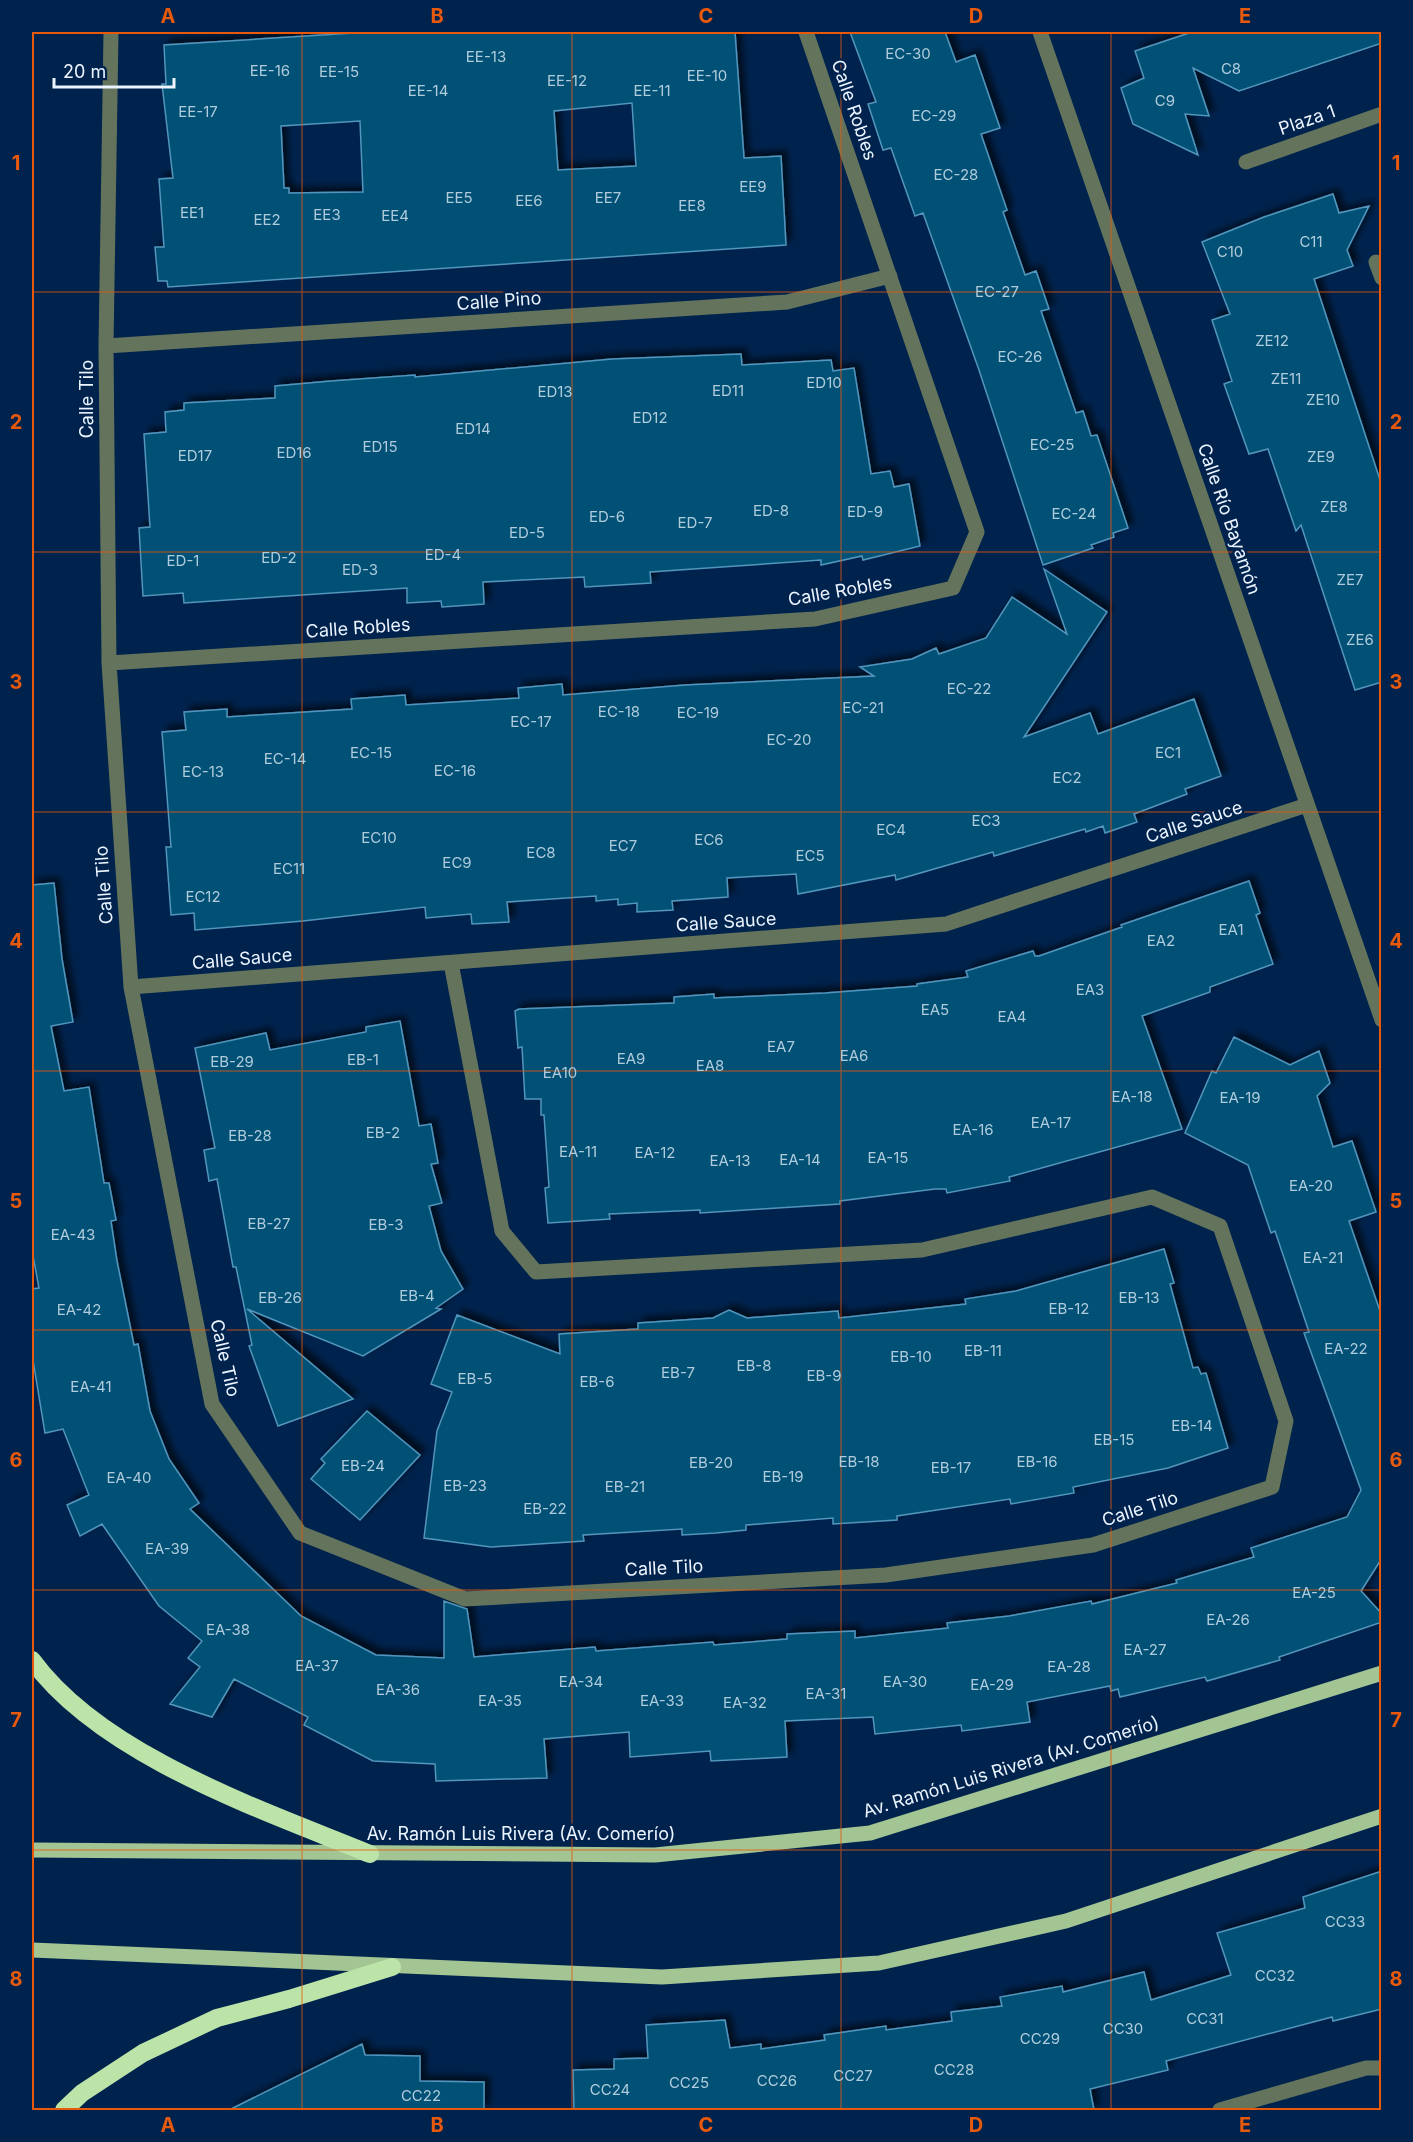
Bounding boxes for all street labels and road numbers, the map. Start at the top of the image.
street label: Calle Robles [827,57,881,163]
street label: Plaza 1 [1276,100,1338,139]
street label: Calle Pino [456,287,542,314]
street label: Calle Tilo [76,360,97,438]
street label: Calle Río Bayamón [1194,441,1265,597]
street label: Calle Robles [786,571,893,610]
street label: Calle Robles [305,613,411,642]
street label: Calle Sauce [1143,796,1245,847]
street label: Calle Tilo [90,845,117,925]
street label: Calle Sauce [675,908,777,935]
street label: Calle Sauce [191,944,293,973]
street label: Calle Tilo [206,1317,245,1399]
street label: Calle Tilo [1099,1486,1181,1531]
street label: Calle Tilo [624,1555,704,1580]
street label: Av. Ramón Luis Rivera (Av. Comerío) [860,1711,1162,1822]
street label: Av. Ramón Luis Rivera (Av. Comerío) [367,1823,675,1844]

